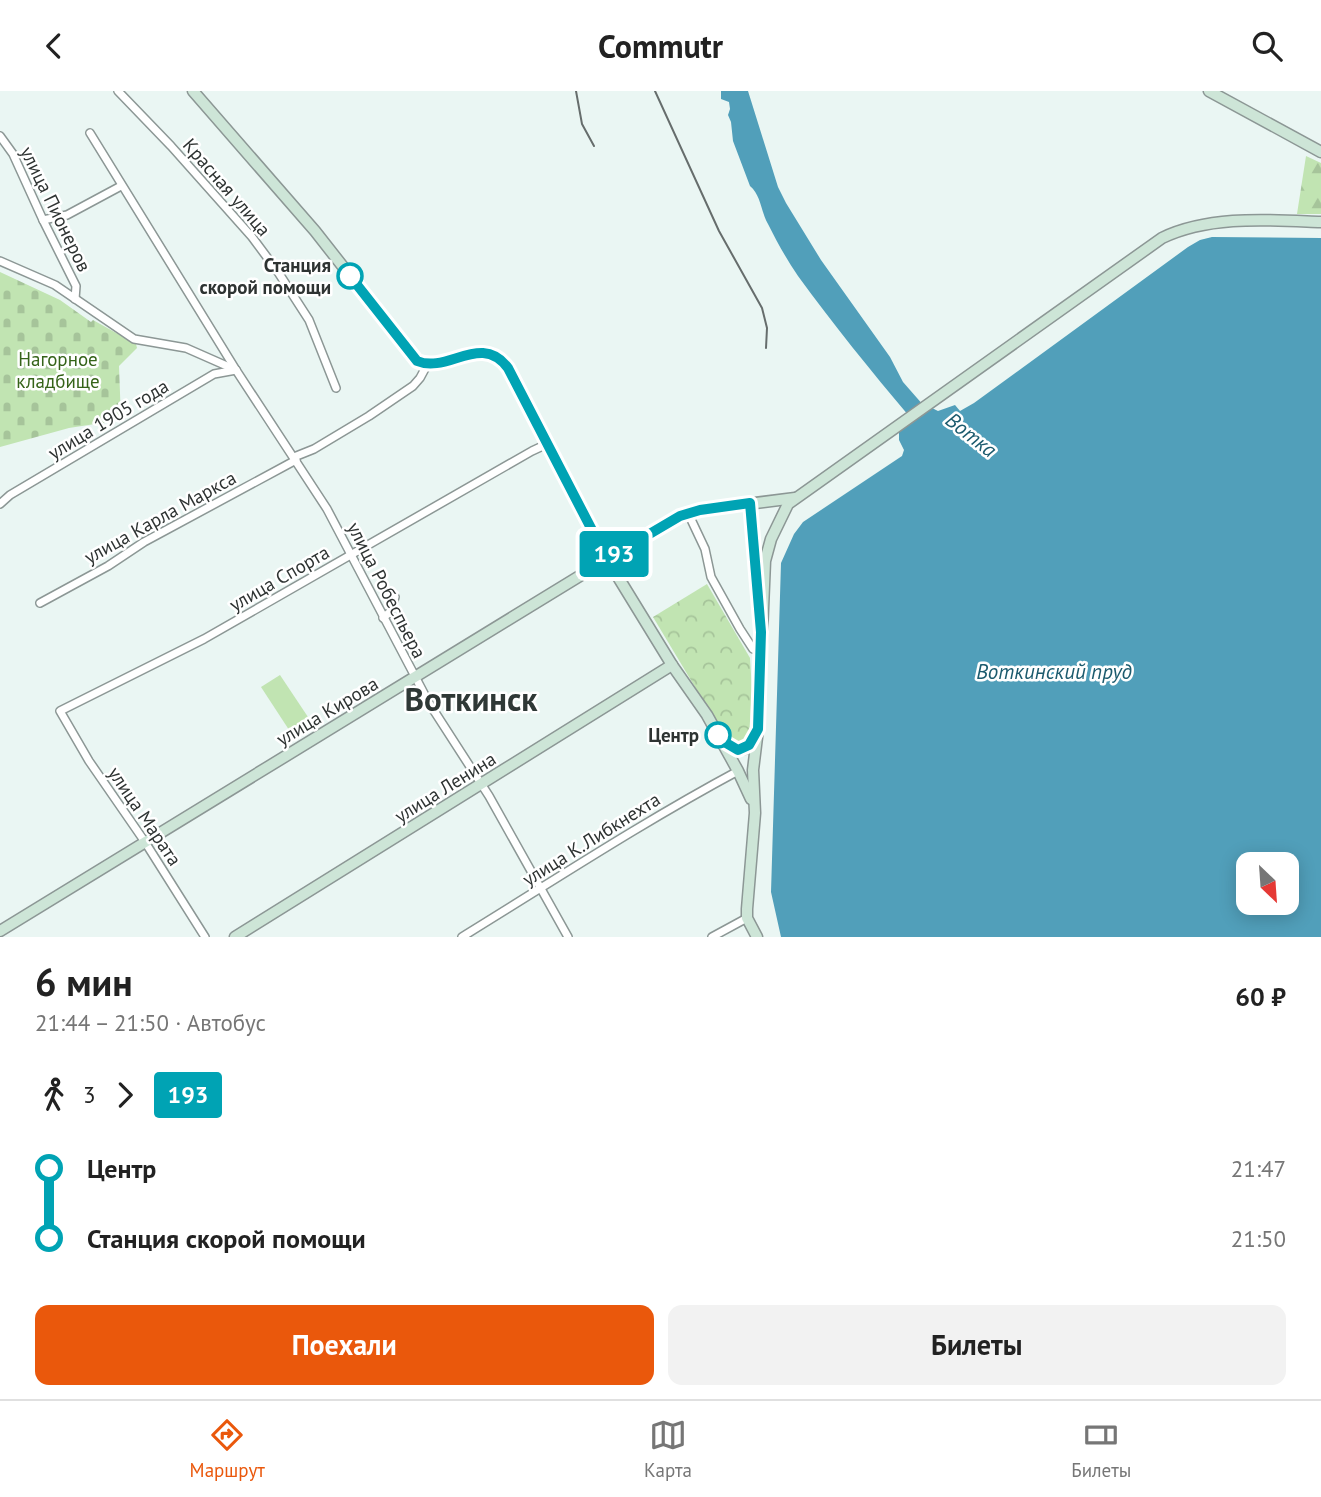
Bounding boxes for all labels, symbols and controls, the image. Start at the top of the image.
text: Commutr [598,25,723,67]
icon: back [35,27,73,65]
icon: search [1248,27,1286,65]
street label: Красная улица [178,133,276,241]
street label: улица Пионеров [15,142,97,276]
place label: Станция скорой помощи [200,253,331,299]
marker: Станция скорой помощи [337,263,363,289]
park label: Нагорное кладбище [16,347,100,393]
street label: улица 1905 года [43,374,173,464]
water label: Вотка [940,406,1003,463]
street label: улица Карла Маркса [80,465,240,569]
street label: улица Робеспьера [342,518,432,662]
line badge: 193 [574,531,654,577]
text: 193 [594,538,634,569]
street label: улица Спорта [225,540,333,616]
water label: Воткинский пруд [976,658,1132,685]
street label: улица Кирова [272,671,382,751]
district label: Воткинск [404,677,538,720]
marker: Центр [705,722,731,748]
place label: Центр [648,723,699,747]
street label: улица Ленина [390,746,500,828]
street label: улица Марата [103,762,187,870]
street label: улица К.Либкнехта [518,787,664,891]
north arrow [1236,852,1298,915]
map controls [1236,852,1299,915]
text: 6 мин [35,957,133,1006]
text: 60 ₽ [1235,980,1286,1013]
text: 21:44 – 21:50 · Автобус [35,1008,266,1037]
icon: walk [35,1076,73,1114]
icon: forward [106,1076,144,1114]
text: 193 [168,1079,208,1110]
text: 3 [83,1080,96,1109]
text: Центр [87,1152,156,1185]
text: 21:47 [1231,1154,1286,1183]
text: Станция скорой помощи [87,1222,366,1255]
text: 21:50 [1231,1224,1286,1253]
button: Поехали [35,1305,654,1385]
button: Билеты [668,1305,1286,1385]
tab: Маршрут [190,1416,265,1482]
tab: Карта [644,1416,692,1482]
tab: Билеты [1071,1416,1131,1482]

